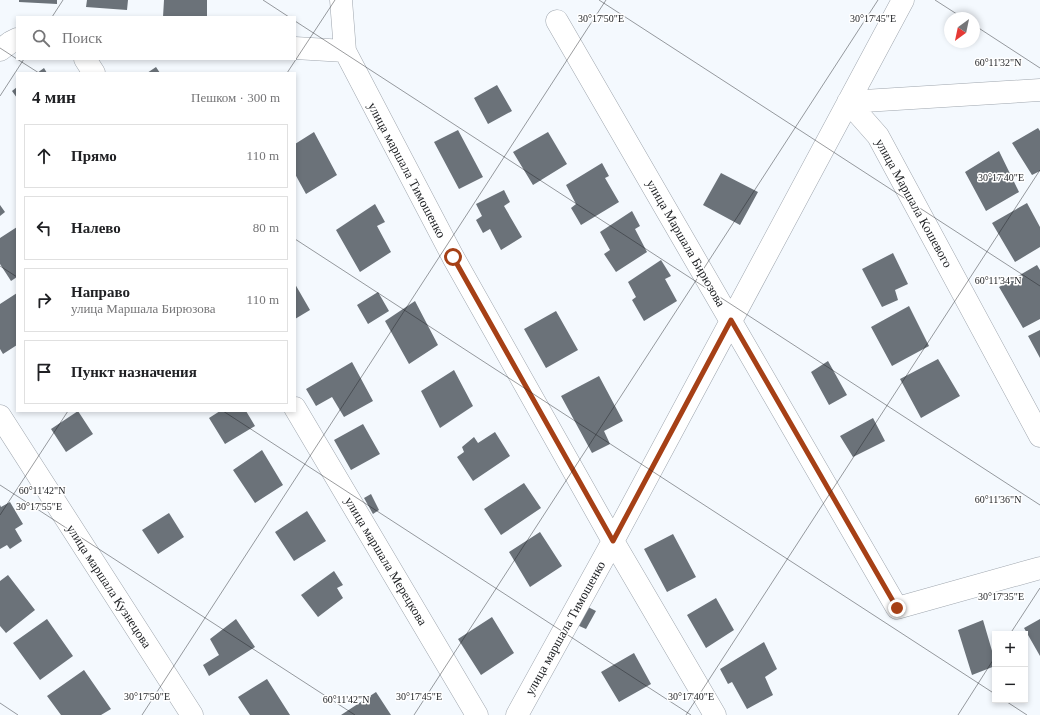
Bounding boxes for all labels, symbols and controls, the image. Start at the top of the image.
north arrow [944,12,980,48]
text: 30°17'50"E [578,13,624,24]
text: 30°17'45"E [850,13,896,24]
search box [16,16,296,60]
icon: search [30,27,52,49]
text: Поиск [62,30,102,46]
text: 60°11'32"N [975,57,1021,68]
text: 4 мин [32,88,76,107]
text: Пешком · 300 m [191,90,280,105]
street label: улица маршала Тимошенко [365,100,449,240]
street label: улица Маршала Кошевого [872,136,956,270]
icon: ahead [33,145,55,167]
text: Прямо [71,148,117,164]
text: 110 m [247,148,279,163]
text: 30°17'40"E [978,172,1024,183]
street label: улица Маршала Бирюзова [643,177,729,310]
icon: left [33,217,55,239]
text: Налево [71,220,121,236]
text: 80 m [253,220,279,235]
route start [444,248,462,266]
text: 60°11'34"N [975,275,1021,286]
text: Направо [71,284,130,300]
icon: right [33,289,55,311]
text: 110 m [247,292,279,307]
text: улица Маршала Бирюзова [71,301,216,316]
icon: arrive [33,361,55,383]
text: Пункт назначения [71,364,197,380]
text: 60°11'42"N [19,485,65,496]
street label: улица маршала Мерецкова [342,494,431,628]
text: 60°11'36"N [975,494,1021,505]
text: 30°17'55"E [16,501,62,512]
street label: улица маршала Кузнецова [63,521,155,651]
street label: улица маршала Тимошенко [522,558,608,698]
text: 30°17'35"E [978,591,1024,602]
route end [888,599,906,617]
map controls [992,631,1028,703]
button: + [992,631,1028,667]
button: − [992,667,1028,703]
text: 30°17'50"E [124,691,170,702]
text: 30°17'45"E [396,691,442,702]
text: 30°17'40"E [668,691,714,702]
text: 60°11'42"N [323,694,369,705]

